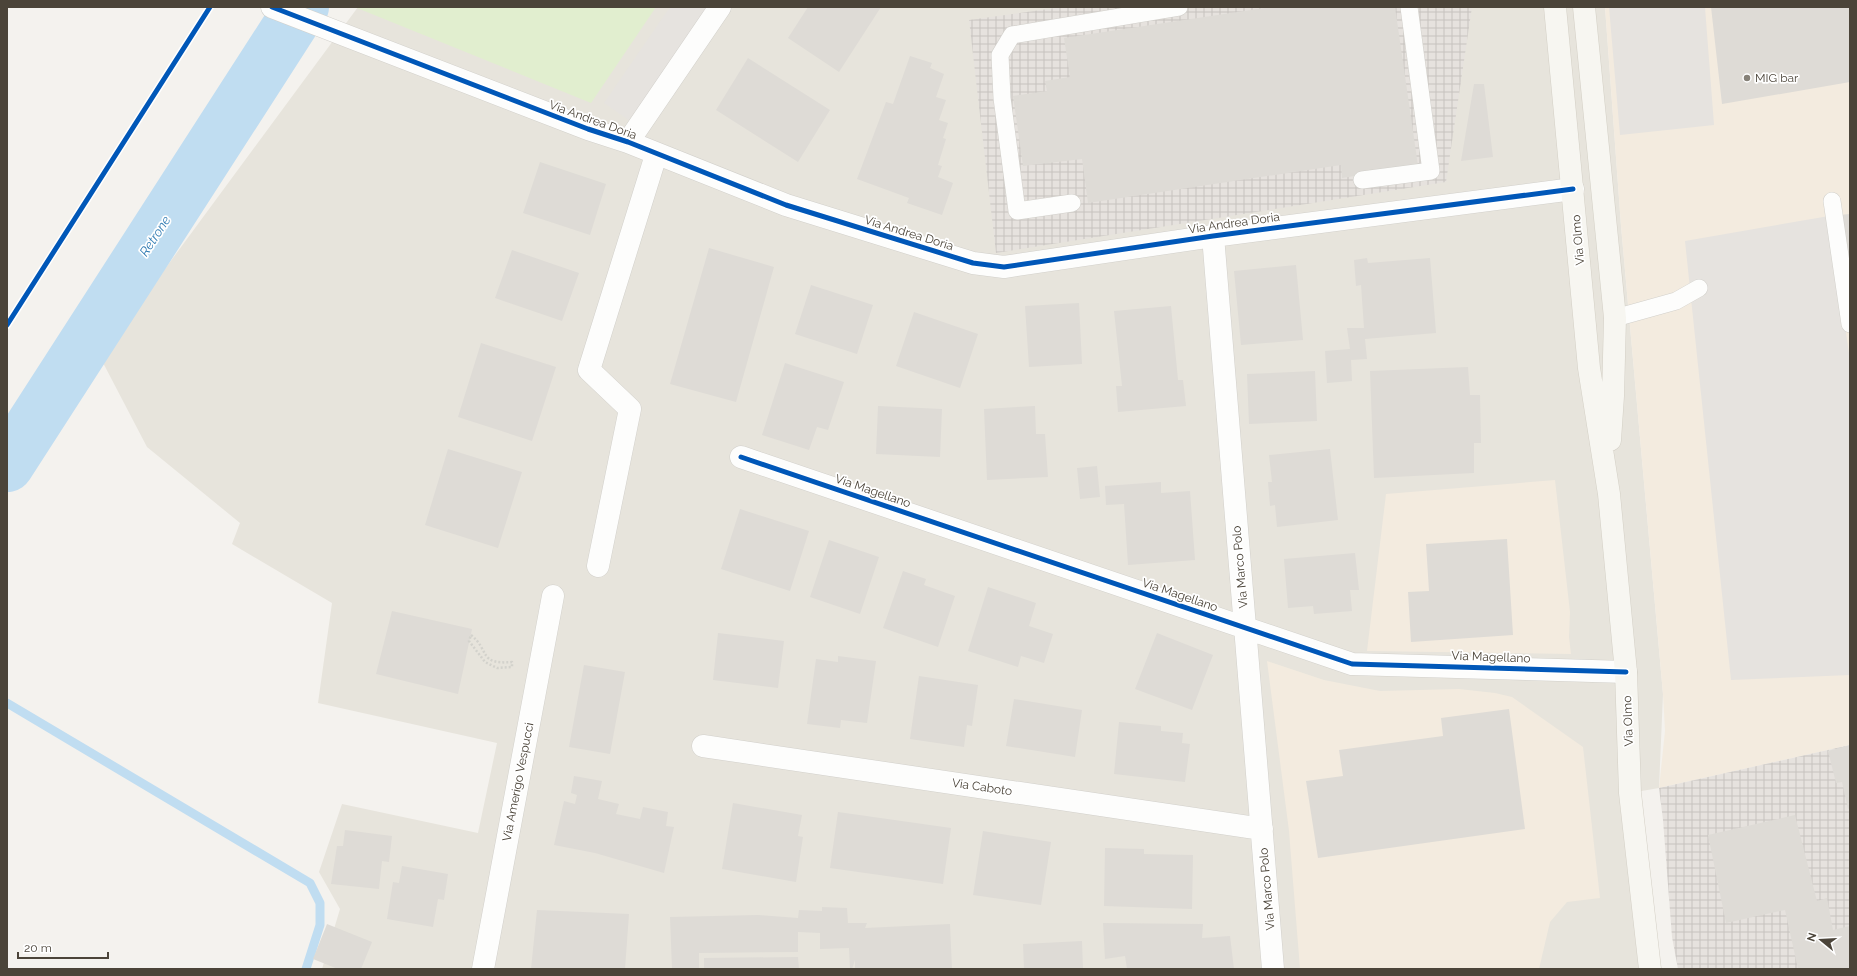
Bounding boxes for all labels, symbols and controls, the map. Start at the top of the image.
place label: MIG bar [1755,71,1799,85]
marker: MIG bar [1742,73,1752,83]
street label: Via Andrea Doria [547,98,639,142]
street label: Via Andrea Doria [1187,210,1281,236]
water label: Retrone [136,213,174,259]
street label: Via Andrea Doria [863,213,955,253]
street label: Via Olmo [1569,214,1587,266]
street label: Via Magellano [833,472,913,510]
street label: Via Marco Polo [1229,525,1251,609]
street label: Via Magellano [1140,576,1220,614]
street label: Via Magellano [1451,649,1531,665]
street label: Via Olmo [1620,695,1636,747]
street label: Via Amerigo Vespucci [500,721,536,843]
street label: Via Caboto [951,776,1013,798]
street label: Via Marco Polo [1256,847,1278,931]
north arrow [1801,920,1841,960]
text: N [1804,931,1819,943]
scale bar [18,934,108,960]
text: 20 m [24,941,52,955]

